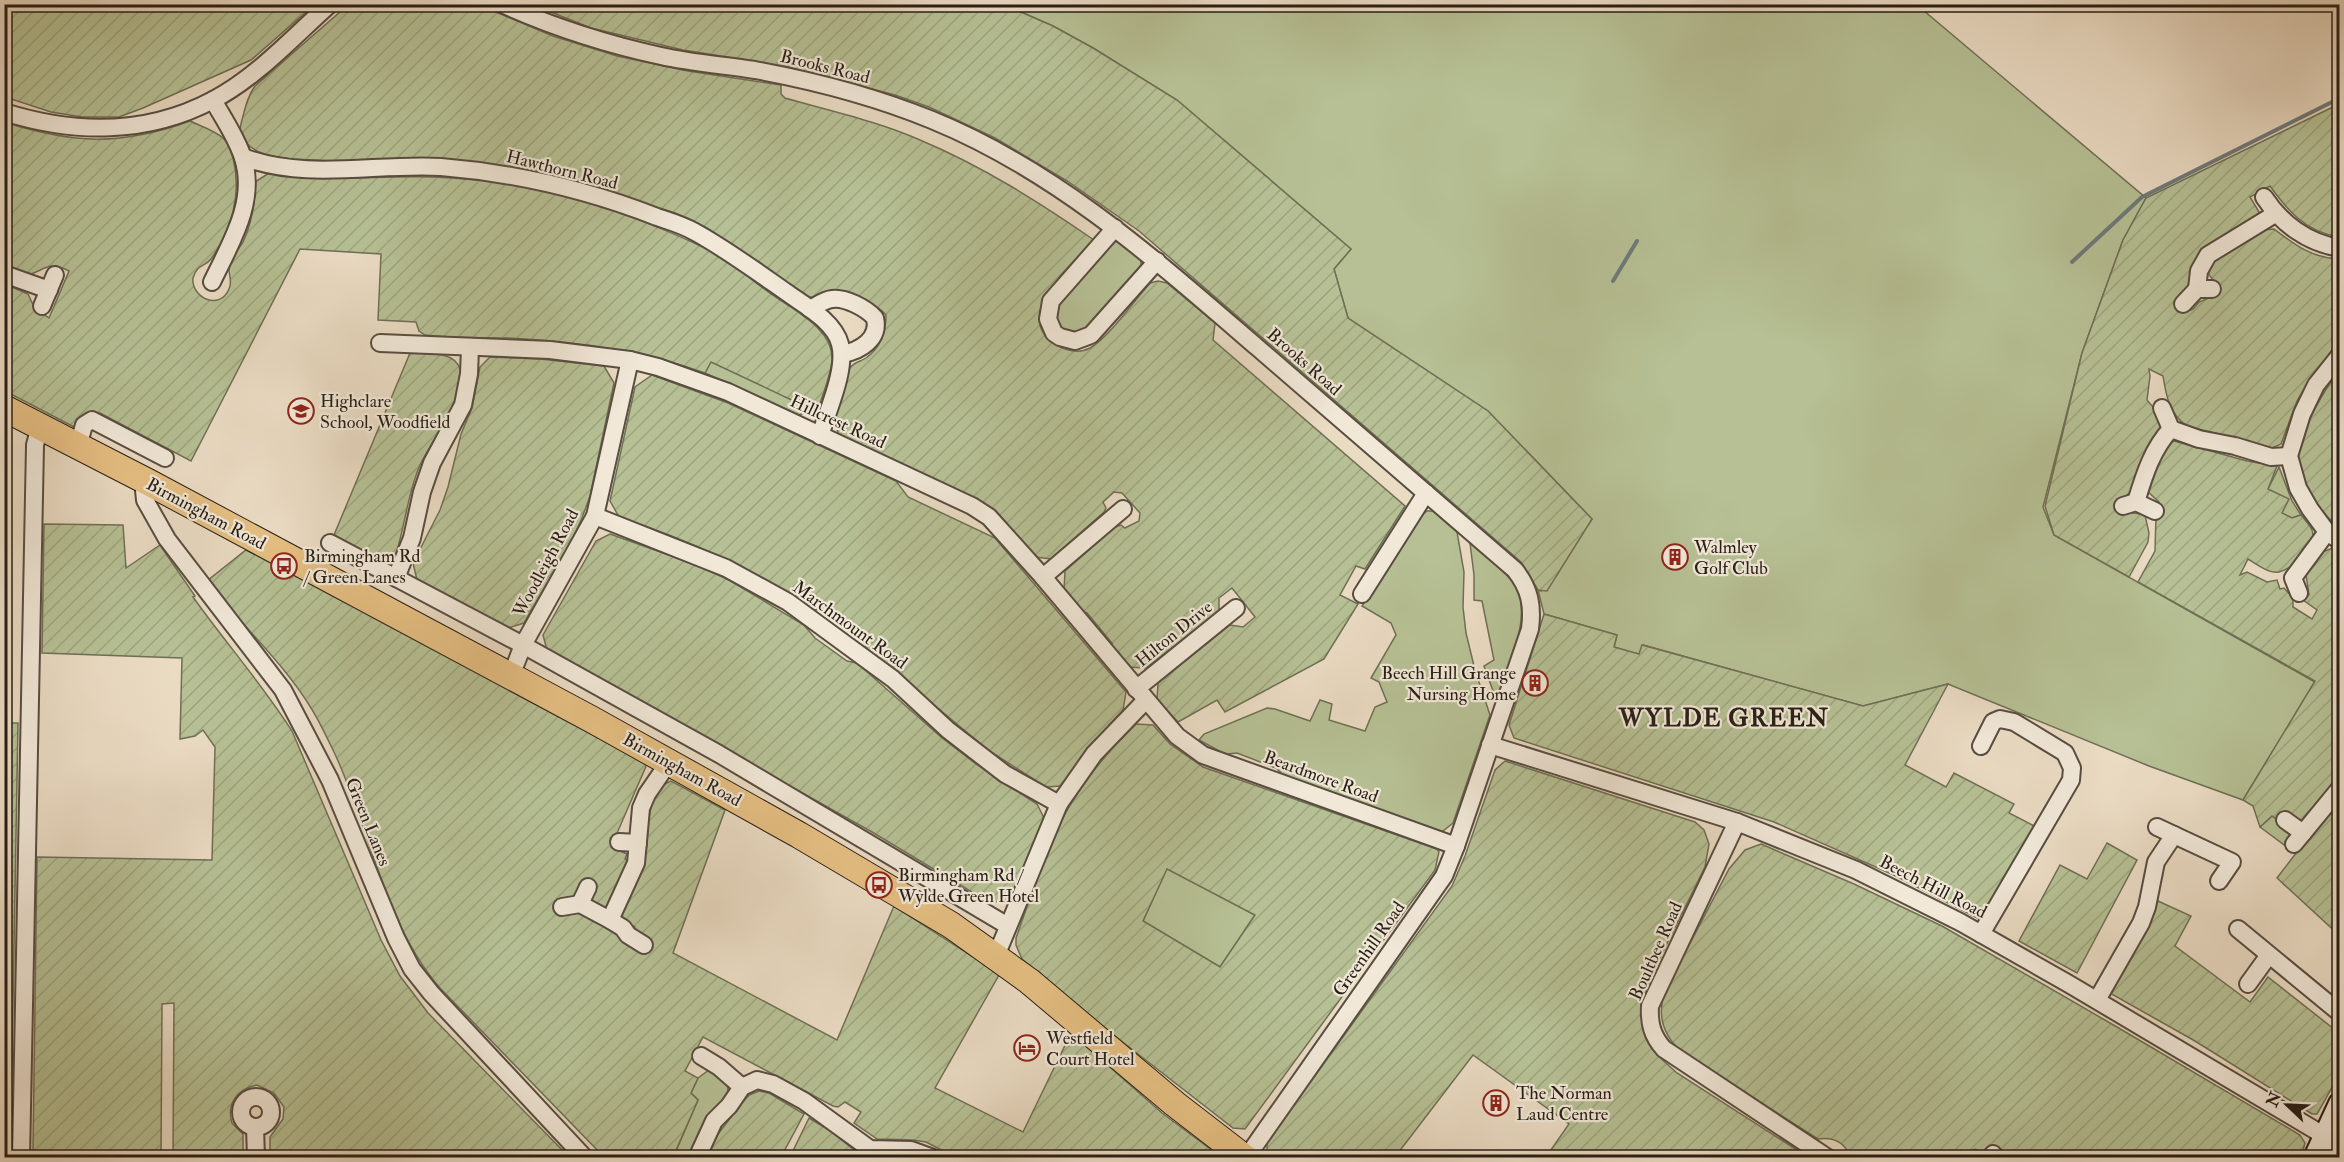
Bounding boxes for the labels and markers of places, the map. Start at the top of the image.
place label: Highclare School, Woodfield [320,390,450,434]
school or university icon: Highclare School, Woodfield [286,396,316,426]
place label: Walmley Golf Club [1693,536,1768,580]
building icon: Walmley Golf Club [1660,542,1690,572]
place label: Birmingham Rd / Green Lanes [302,545,420,589]
bus stop icon: Birmingham Rd / Green Lanes [269,551,299,581]
place label: Beech Hill Grange Nursing Home [1381,662,1516,706]
building icon: Beech Hill Grange Nursing Home [1520,668,1550,698]
place label: Birmingham Rd / Wylde Green Hotel [897,864,1039,908]
bus stop icon: Birmingham Rd / Wylde Green Hotel [864,870,894,900]
place label: Westfield Court Hotel [1045,1027,1135,1071]
hotel icon: Westfield Court Hotel [1012,1033,1042,1063]
place label: The Norman Laud Centre [1516,1082,1612,1126]
building icon: The Norman Laud Centre [1481,1088,1511,1118]

